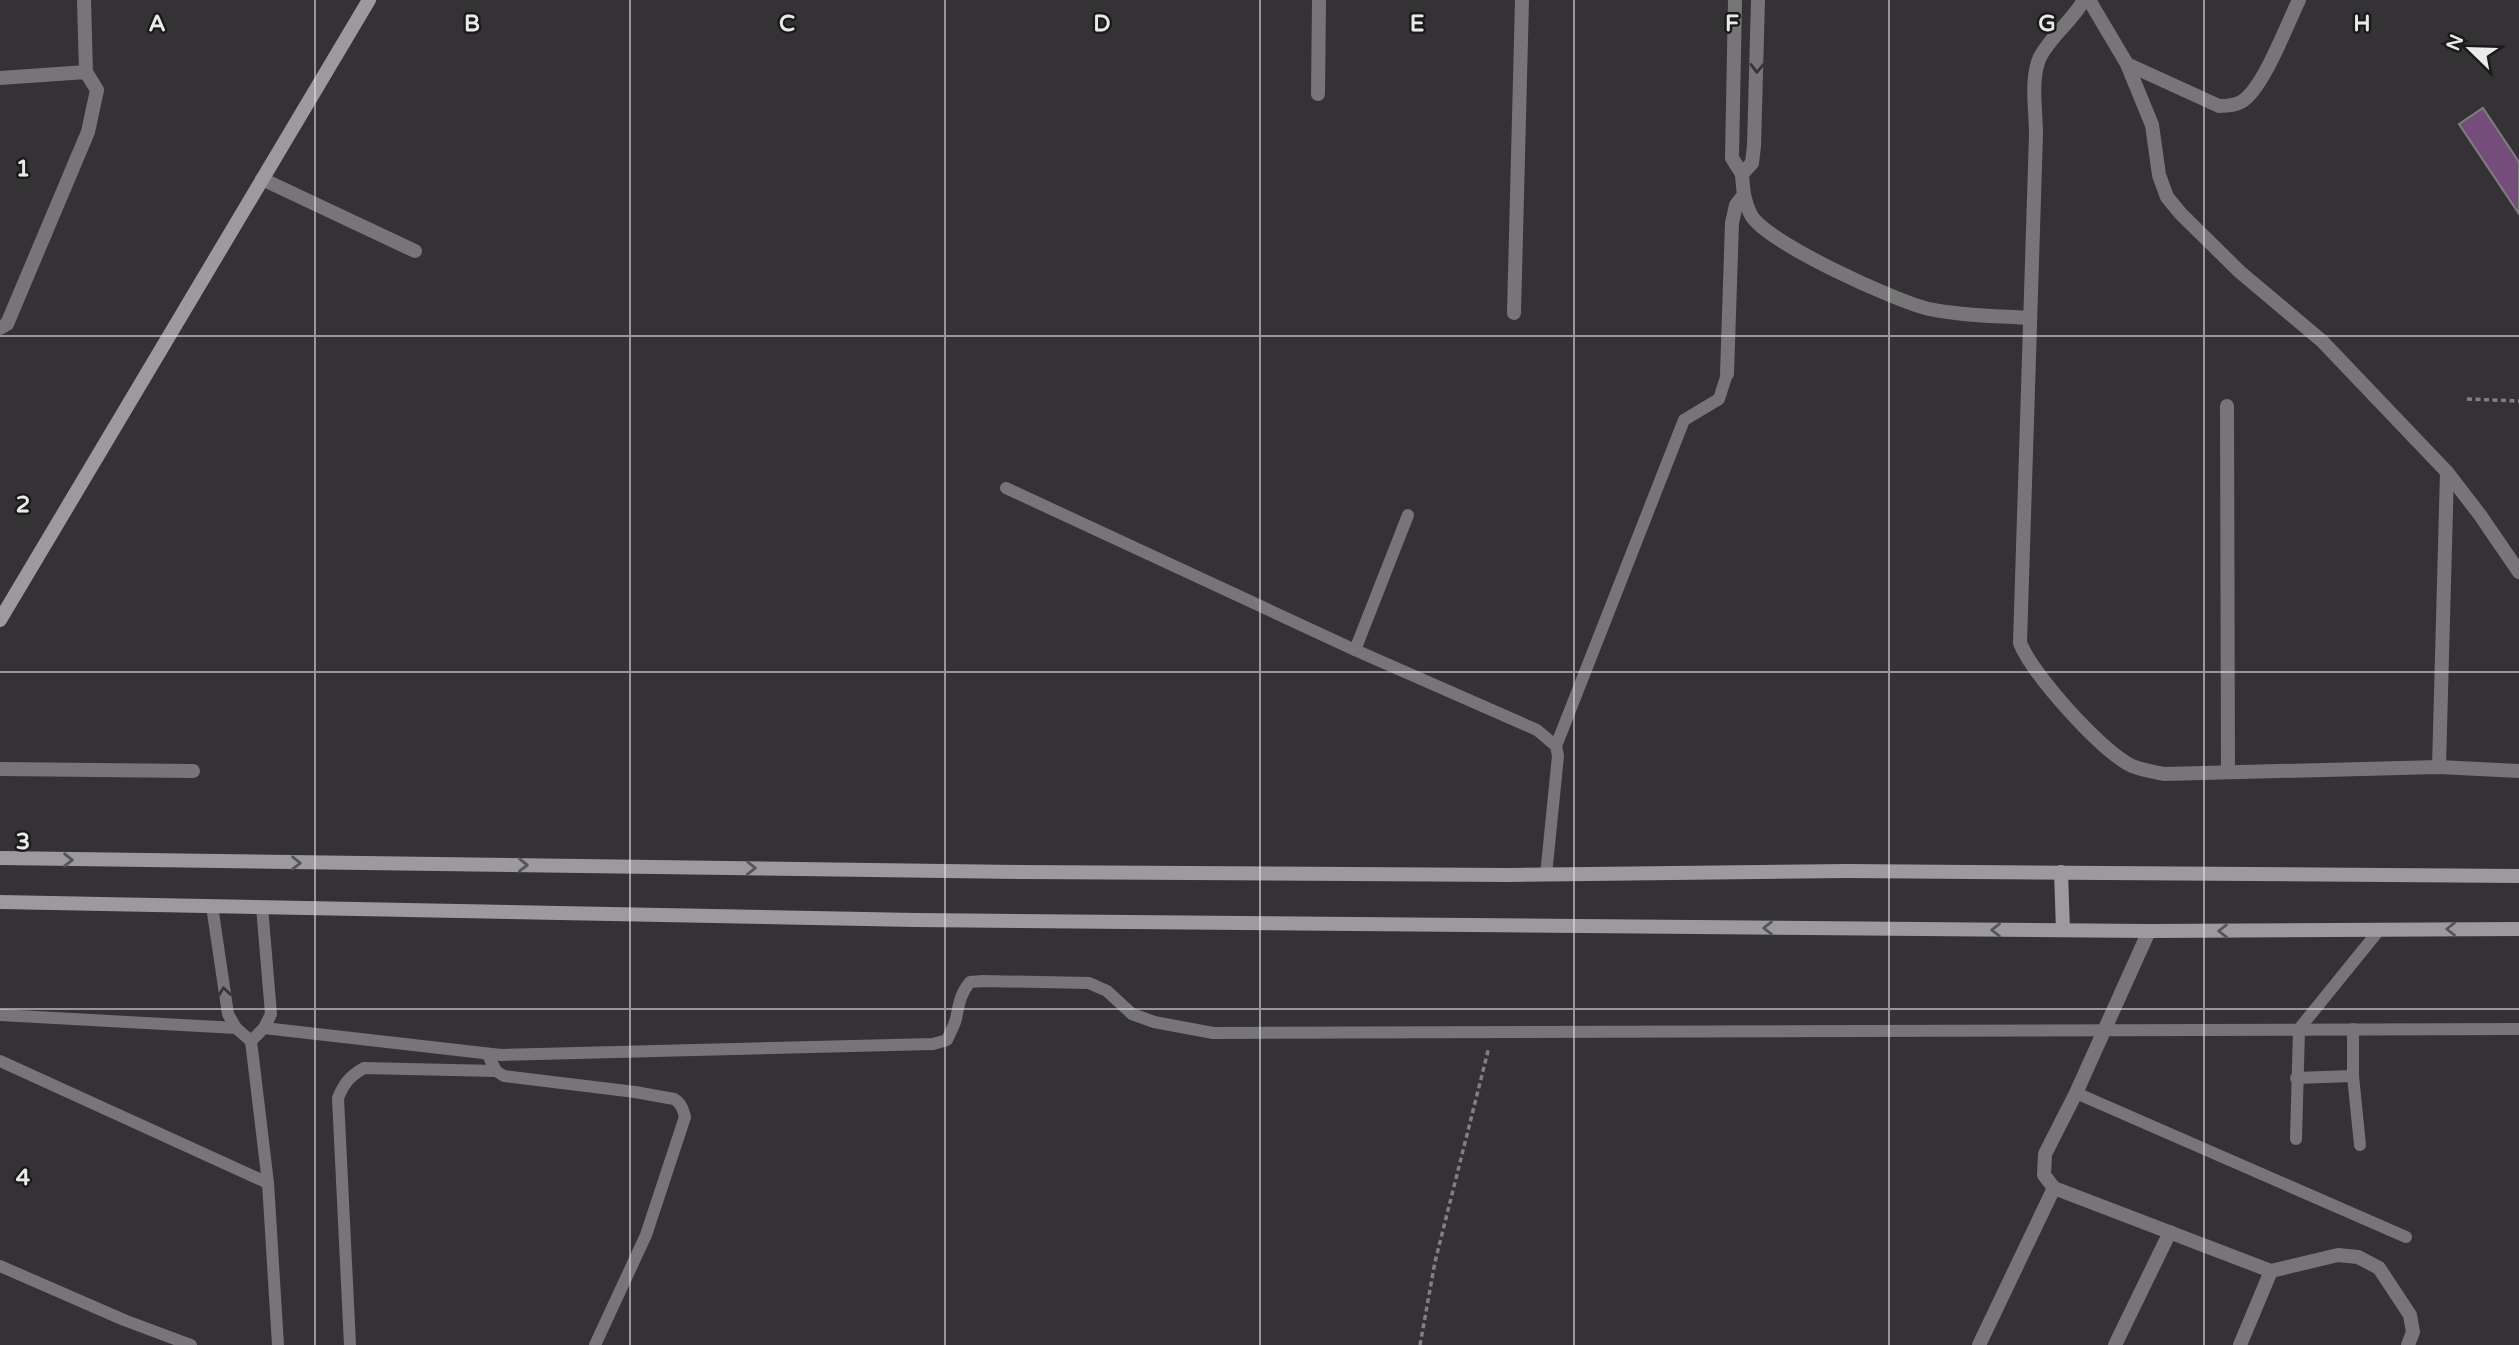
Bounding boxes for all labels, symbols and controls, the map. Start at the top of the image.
text: A [148,10,166,38]
text: B [464,10,480,38]
text: C [779,10,795,38]
text: D [1093,10,1111,38]
text: E [1410,10,1424,38]
text: F [1725,10,1739,38]
text: G [2038,10,2056,38]
text: H [2353,10,2371,38]
north arrow [2435,14,2505,84]
text: N [2442,31,2468,54]
one-way arrow [1749,63,1765,74]
text: 1 [16,155,30,183]
text: 2 [16,491,30,519]
text: 3 [16,828,30,856]
one-way arrow [63,852,74,868]
one-way arrow [291,855,301,871]
one-way arrow [518,857,529,873]
one-way arrow [746,860,756,876]
one-way arrow [1763,921,1774,936]
one-way arrow [2445,921,2456,937]
one-way arrow [1990,922,2001,938]
one-way arrow [2218,923,2229,938]
one-way arrow [217,986,232,998]
text: 4 [16,1164,31,1192]

